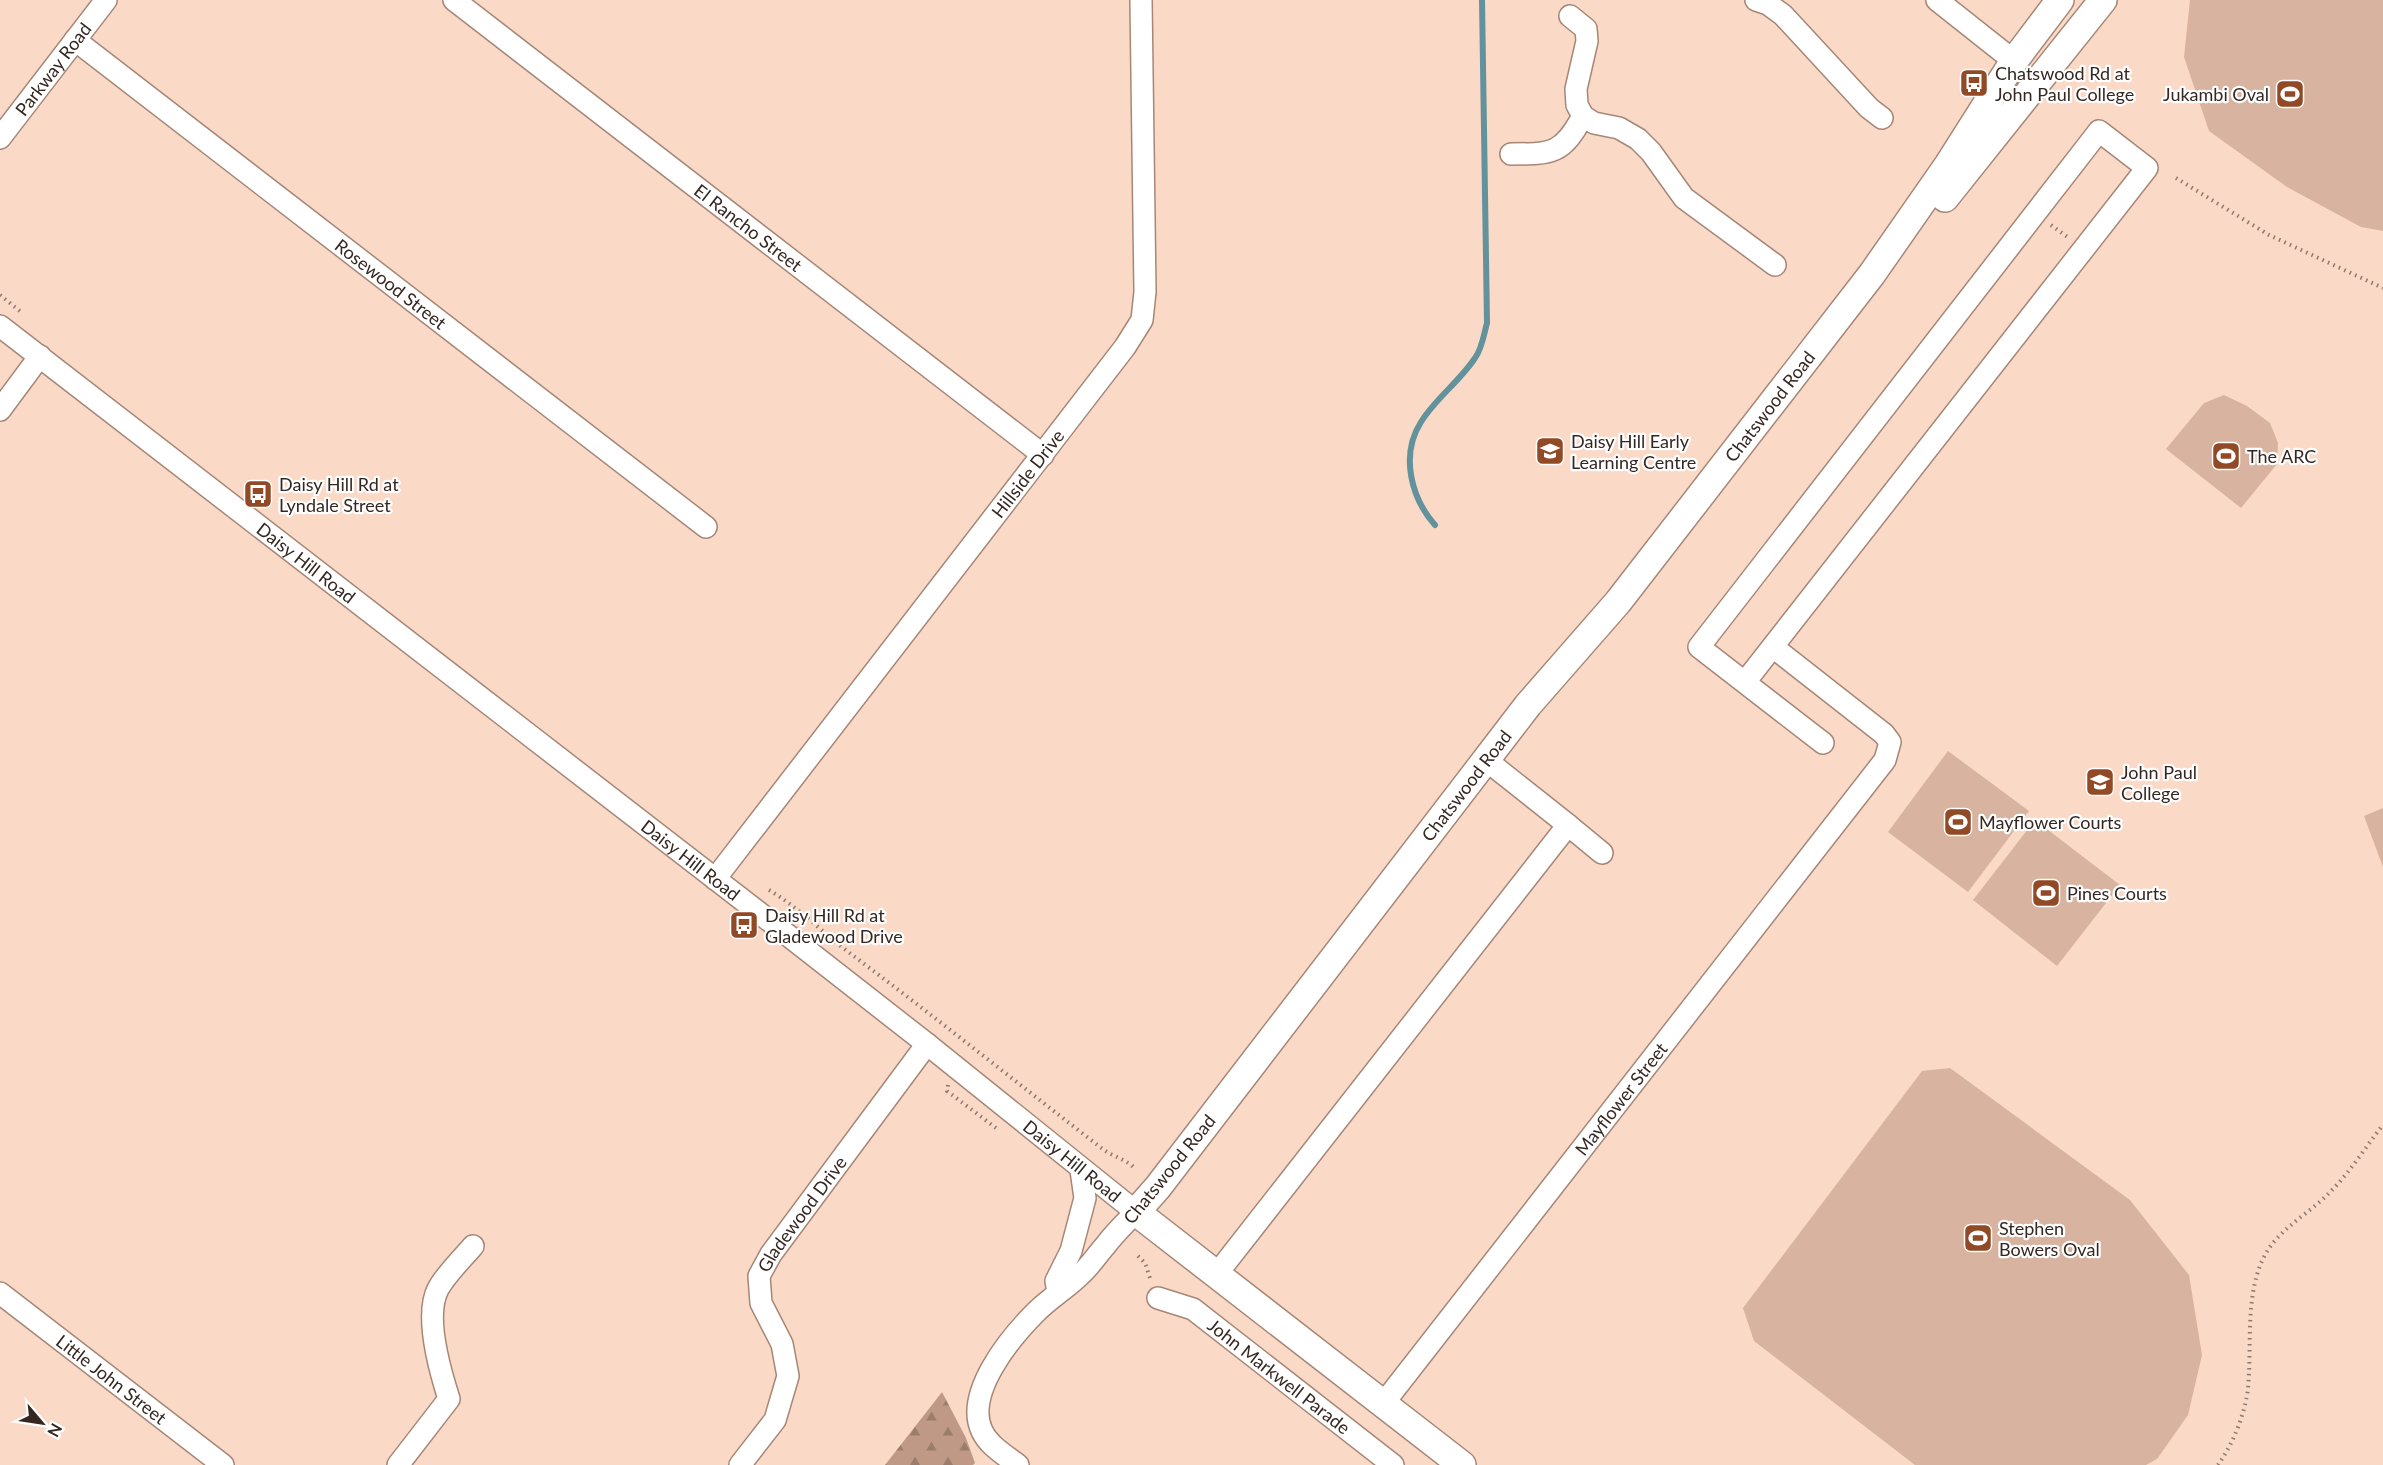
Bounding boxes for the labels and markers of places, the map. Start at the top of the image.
place label: Chatswood Rd at John Paul College [1995,62,2134,105]
bus stop icon: Chatswood Rd at John Paul College [1958,67,1990,99]
sports icon: Jukambi Oval [2274,78,2306,110]
place label: Jukambi Oval [2163,83,2269,105]
place label: Daisy Hill Early Learning Centre [1571,430,1696,473]
school or university icon: Daisy Hill Early Learning Centre [1534,435,1566,467]
sports icon: The ARC [2210,440,2242,472]
place label: The ARC [2247,445,2316,467]
place label: Daisy Hill Rd at Lyndale Street [279,473,399,516]
bus stop icon: Daisy Hill Rd at Lyndale Street [242,478,274,510]
place label: John Paul College [2121,761,2197,804]
school or university icon: John Paul College [2084,766,2116,798]
sports icon: Mayflower Courts [1942,806,1974,838]
place label: Mayflower Courts [1979,811,2122,833]
sports icon: Pines Courts [2030,877,2062,909]
place label: Pines Courts [2067,882,2167,904]
place label: Daisy Hill Rd at Gladewood Drive [765,904,903,947]
bus stop icon: Daisy Hill Rd at Gladewood Drive [728,909,760,941]
place label: Stephen Bowers Oval [1999,1217,2100,1260]
sports icon: Stephen Bowers Oval [1962,1222,1994,1254]

